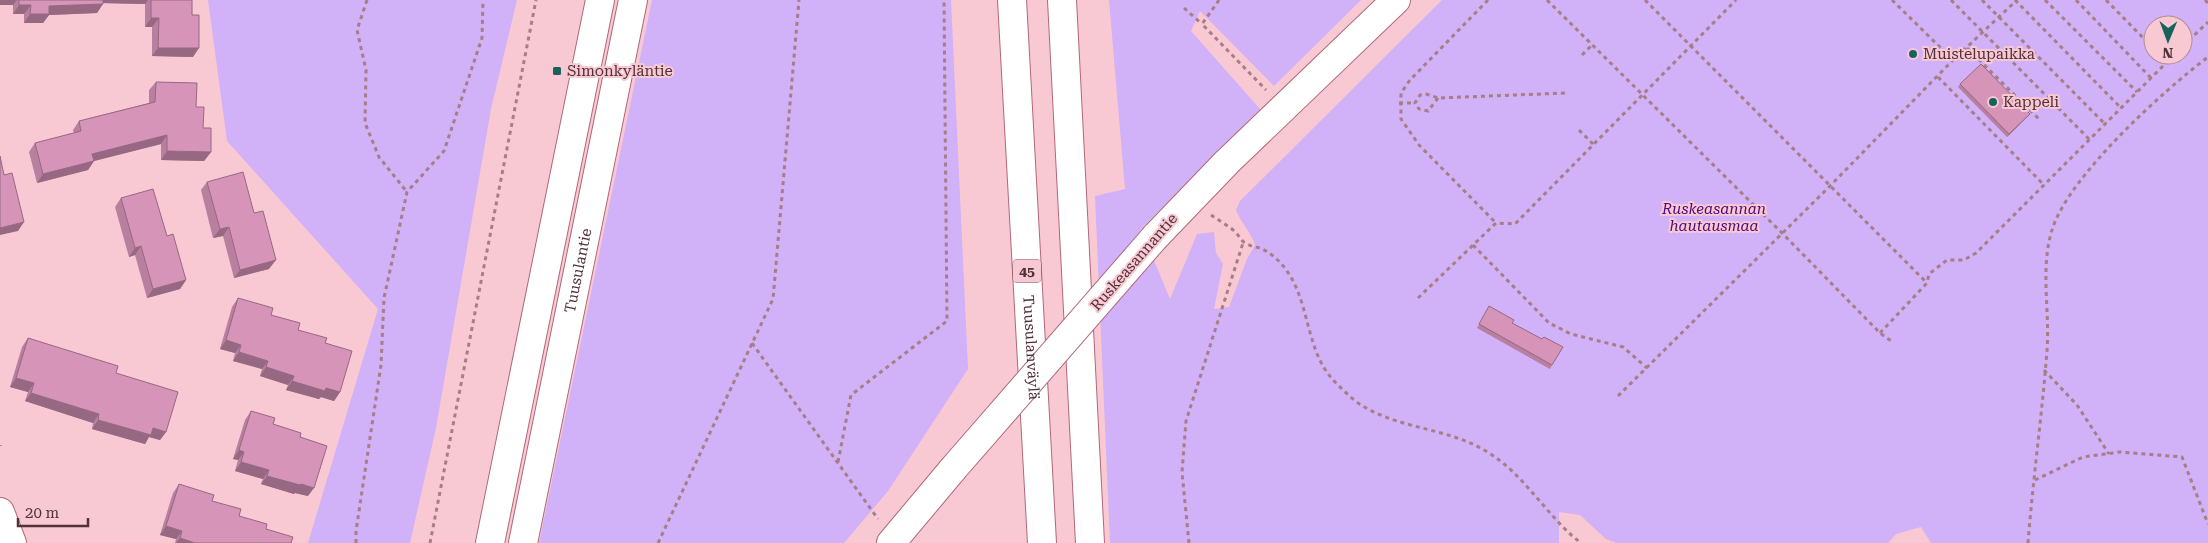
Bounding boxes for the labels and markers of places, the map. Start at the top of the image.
place label: Muistelupaikka [1923,45,2035,63]
marker: Muistelupaikka [1907,48,1919,60]
place label: Simonkyläntie [567,62,673,80]
marker: Simonkyläntie [551,65,563,77]
place label: Kappeli [2003,93,2059,111]
marker: Kappeli [1987,96,1999,108]

